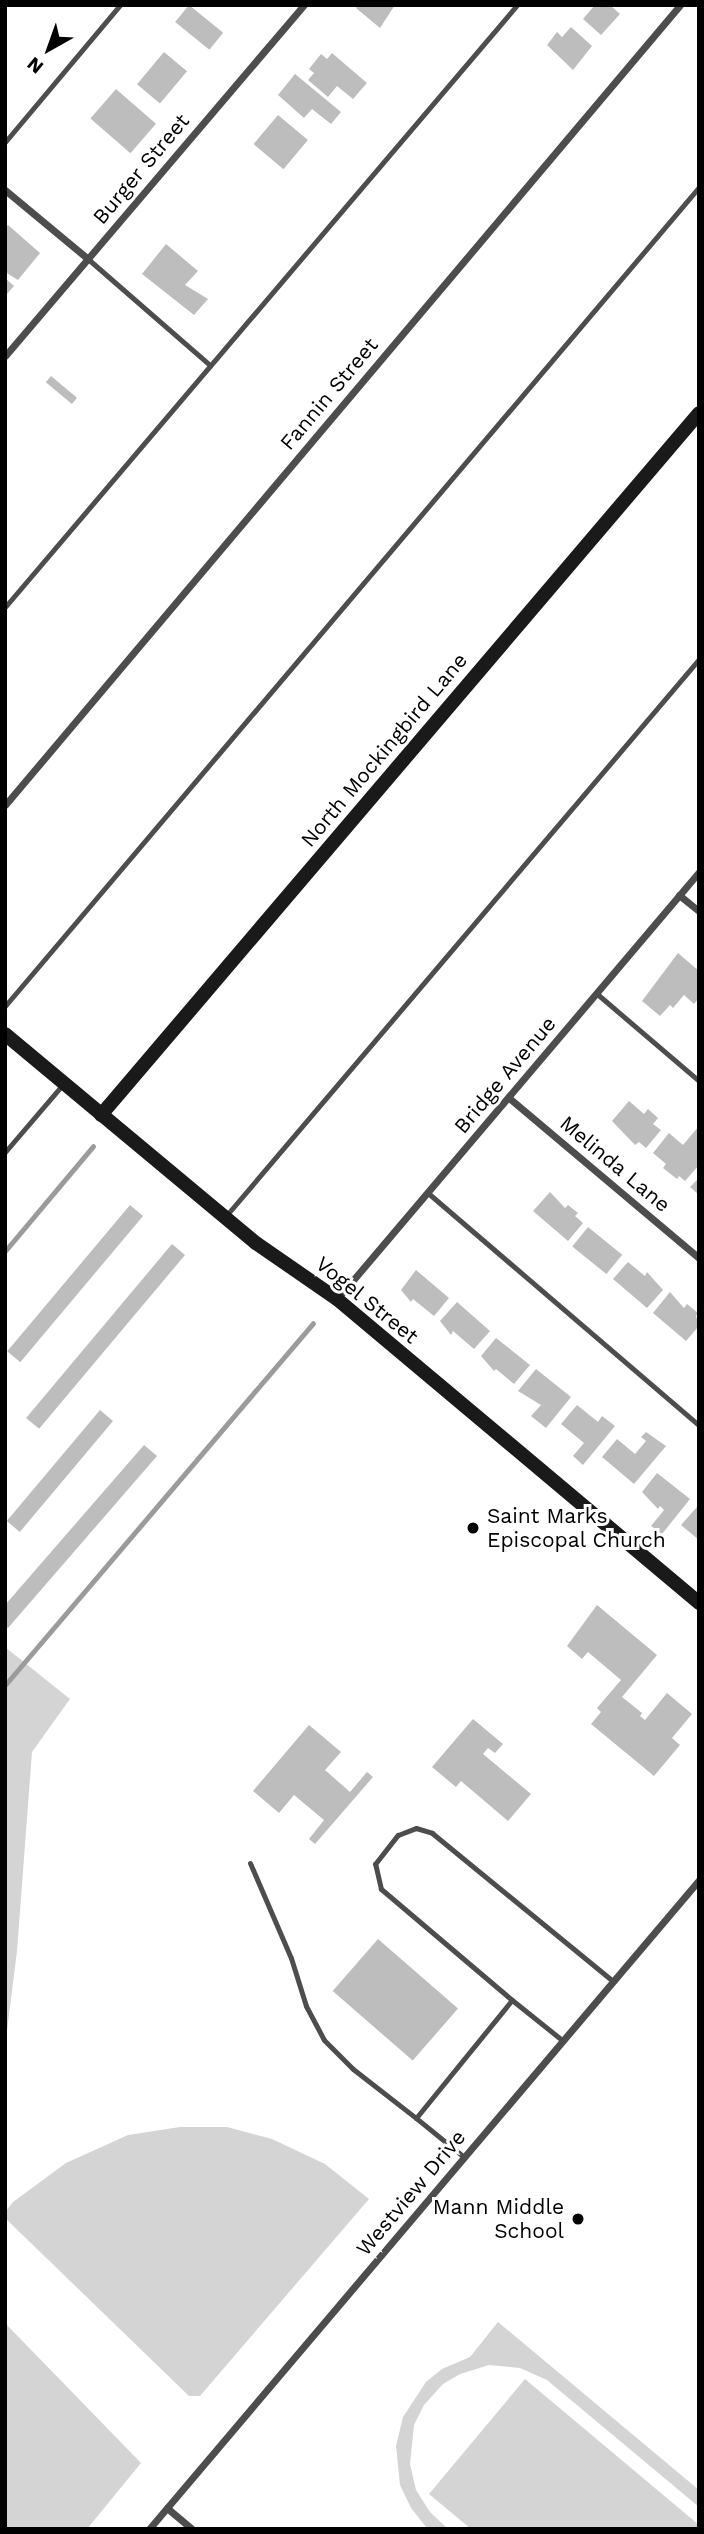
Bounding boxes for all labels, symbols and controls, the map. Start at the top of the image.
north arrow [14,14,84,84]
text: N [22,52,48,79]
street label: Burger Street [87,108,195,230]
street label: Fannin Street [275,333,383,455]
street label: North Mockingbird Lane [295,648,473,852]
street label: Bridge Avenue [449,1011,561,1139]
street label: Melinda Lane [555,1110,675,1218]
street label: Vogel Street [310,1251,424,1349]
place label: Saint Marks Episcopal Church [487,1503,667,1553]
marker: Saint Marks Episcopal Church [465,1520,481,1536]
street label: Westview Drive [351,2125,471,2261]
place label: Mann Middle School [433,2194,564,2244]
marker: Mann Middle School [570,2211,586,2227]

